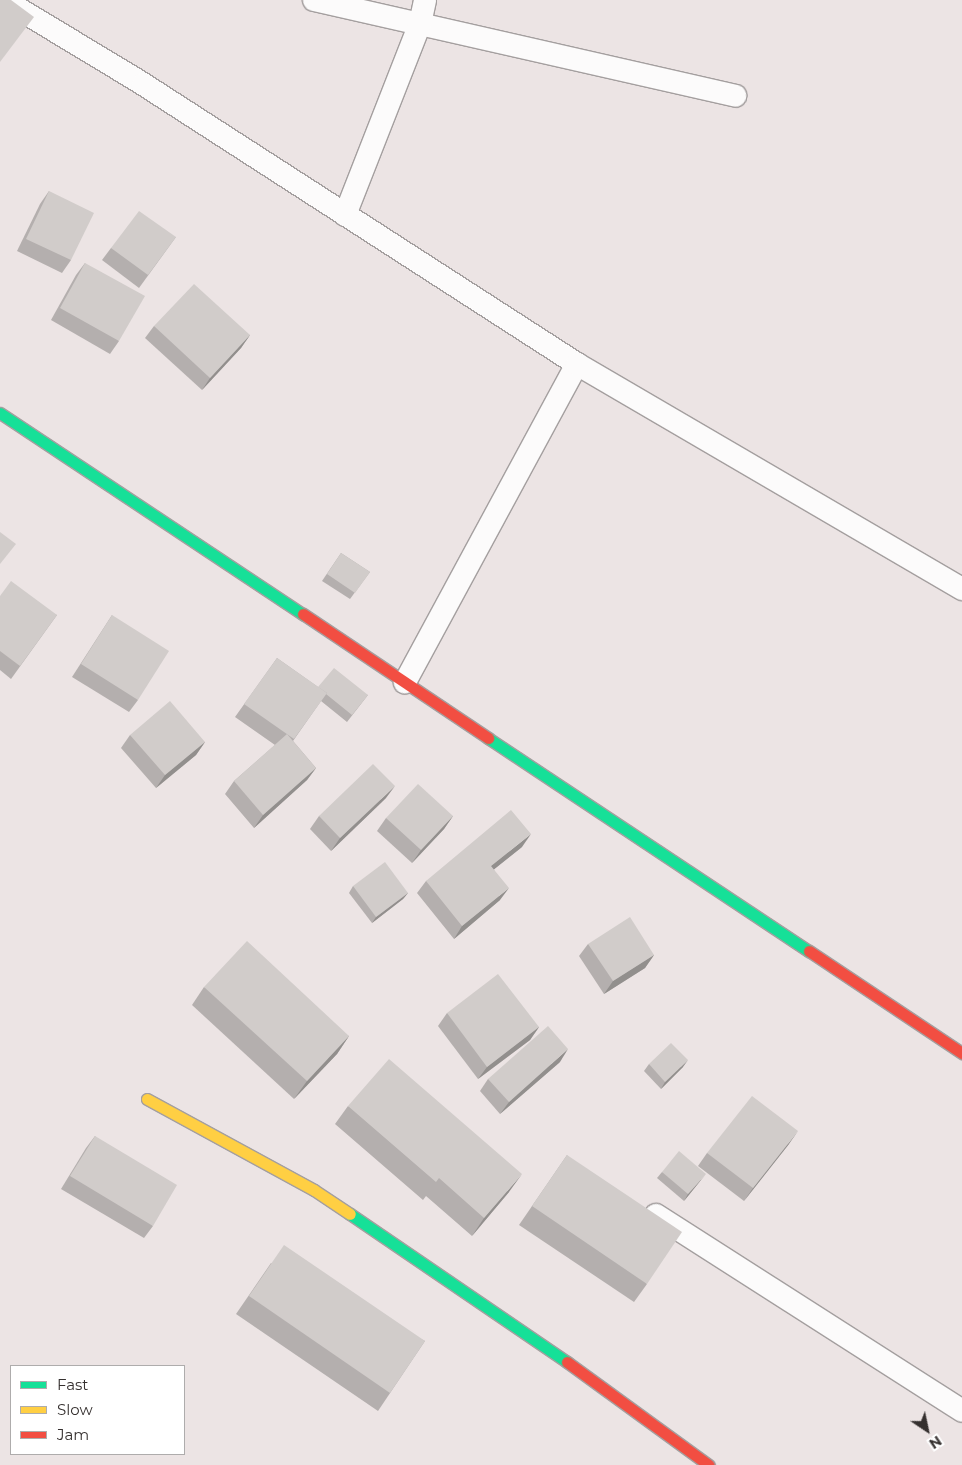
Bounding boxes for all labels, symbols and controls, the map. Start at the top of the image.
legend [10,1365,185,1455]
text: Fast [57,1375,88,1394]
text: Slow [57,1400,93,1419]
north arrow [902,1405,952,1455]
text: Jam [57,1425,89,1444]
text: N [926,1432,945,1453]

